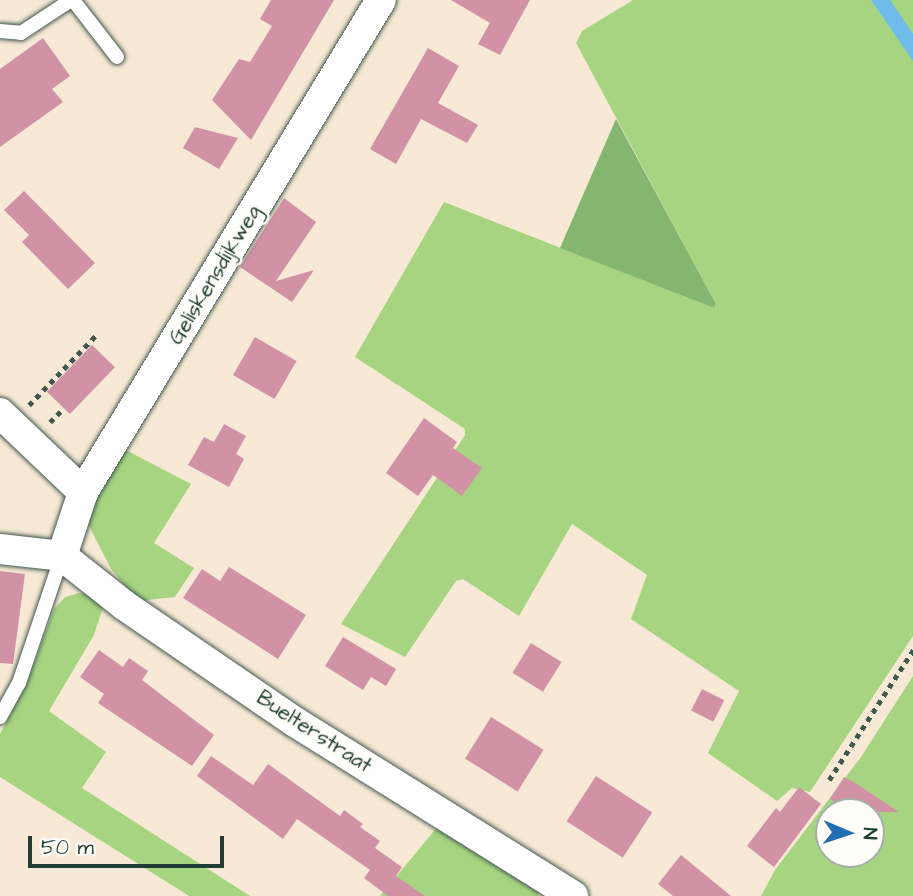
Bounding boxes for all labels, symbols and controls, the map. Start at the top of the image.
street label: Geliskensdijkweg [164,201,266,349]
street label: Buelterstraat [252,685,376,779]
north arrow [815,798,885,868]
scale bar [32,822,228,866]
text: N [856,827,883,840]
text: 50 m [41,833,94,862]

